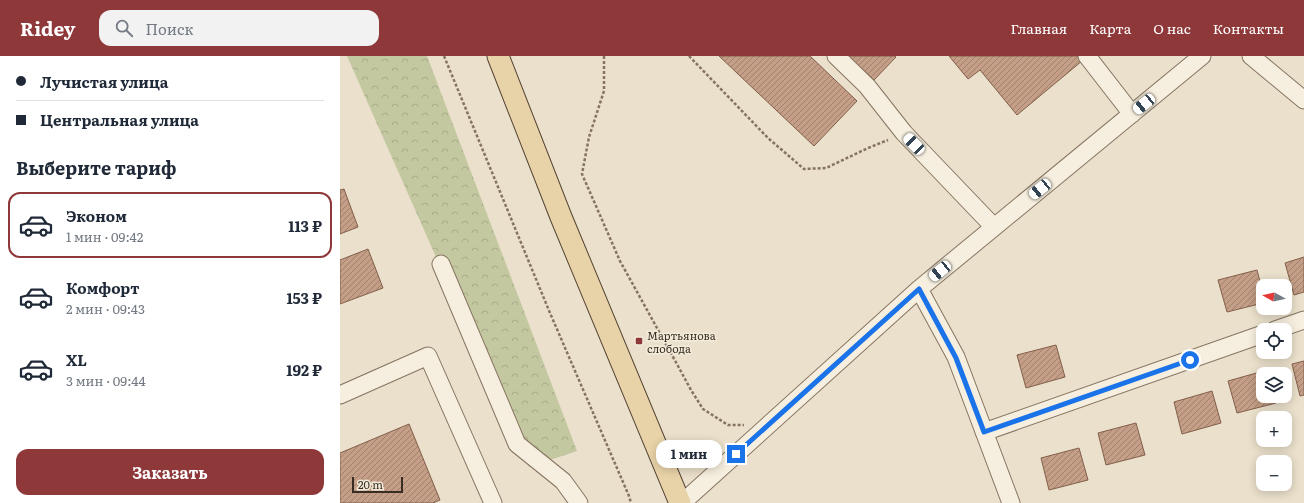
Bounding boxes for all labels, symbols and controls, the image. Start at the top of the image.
search box [99,10,379,46]
text: Ridey [20,14,75,42]
icon: search [113,17,135,39]
text: Поиск [145,17,193,40]
text: Главная [1011,18,1067,38]
text: Карта [1089,18,1131,38]
text: О нас [1153,18,1191,38]
text: Контакты [1213,18,1284,38]
text: Лучистая улица [40,70,168,93]
car [1131,92,1157,116]
text: Центральная улица [40,108,199,131]
car [901,131,927,157]
text: Выберите тариф [16,154,176,181]
car [1027,177,1053,201]
text: Эконом [66,204,127,227]
icon: car [18,207,54,243]
text: 113 ₽ [288,214,322,237]
text: 1 мин · 09:42 [66,227,143,246]
car [927,259,953,283]
text: Комфорт [66,276,140,299]
icon: car [18,279,54,315]
north arrow [1256,279,1292,315]
map controls [1256,279,1292,491]
text: 153 ₽ [286,286,322,309]
text: 2 мин · 09:43 [66,299,145,318]
button: locate [1256,323,1292,359]
place label: Мартьянова слобода [647,327,716,356]
marker: Мартьянова слобода [634,336,644,346]
text: XL [66,348,87,371]
icon: car [18,351,54,387]
route start [1181,351,1199,369]
text: 192 ₽ [286,358,322,381]
button: layers [1256,367,1292,403]
text: 3 мин · 09:44 [66,371,146,390]
button: + [1256,411,1292,447]
callout: 1 мин [656,440,722,468]
text: 1 мин [671,444,707,463]
route end [727,445,745,463]
button: Заказать [16,449,324,495]
button: − [1256,455,1292,491]
scale bar [352,475,403,494]
text: 20 m [358,476,383,492]

